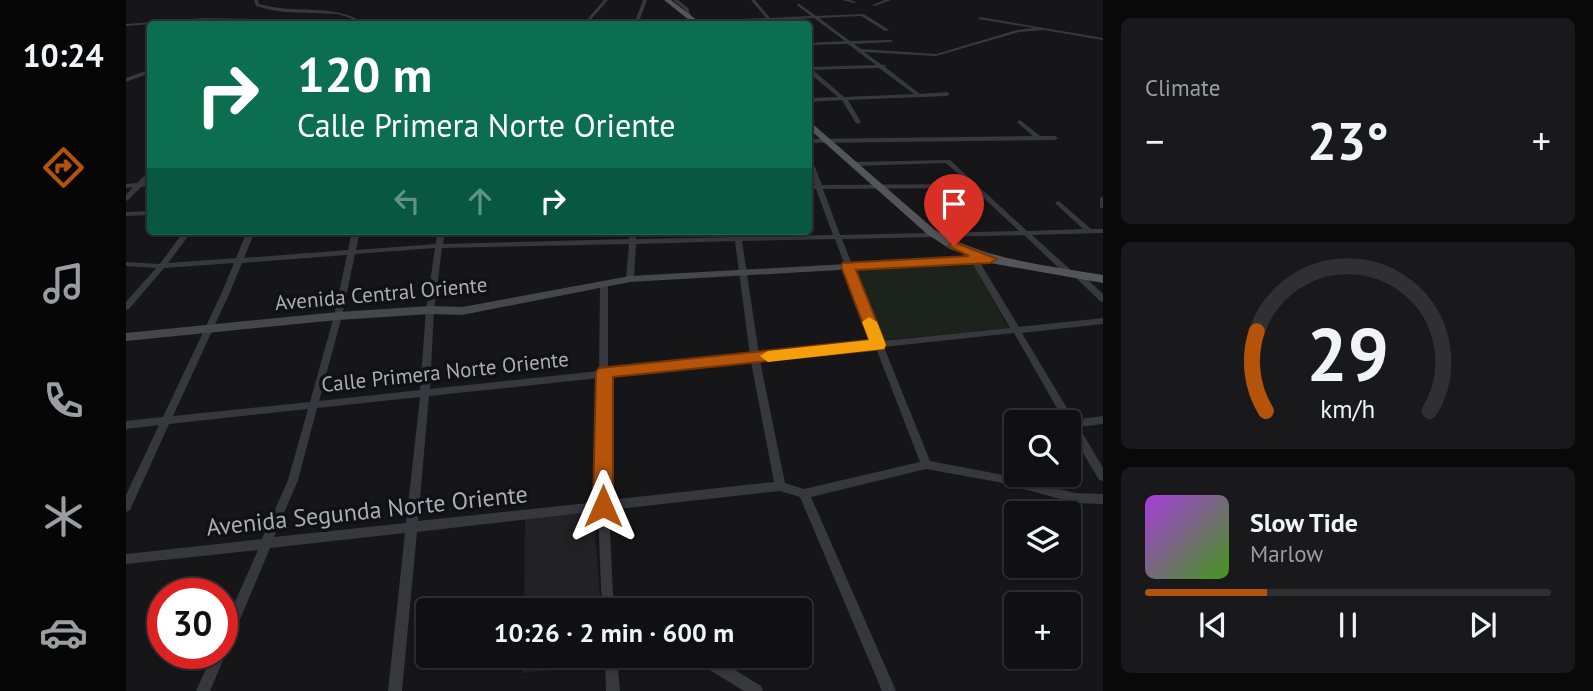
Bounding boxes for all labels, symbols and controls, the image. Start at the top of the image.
text: 10:24 [22,34,104,76]
text: 120 m [297,42,432,106]
icon: right [182,49,273,140]
text: Climate [1145,73,1220,102]
text: Calle Primera Norte Oriente [297,104,676,146]
text: 23° [1307,107,1389,174]
text: − [1145,116,1164,165]
text: + [1532,116,1551,165]
icon: directions [39,143,88,192]
pin [924,174,984,246]
icon: left [388,182,426,220]
icon: ahead [461,182,499,220]
icon: right [534,182,572,220]
icon: arrive [935,185,973,223]
icon: music [39,259,88,308]
street label: Avenida Central Oriente [274,271,488,316]
text: 29 [1307,308,1389,402]
street label: Calle Primera Norte Oriente [320,345,570,398]
icon: phone [39,376,88,425]
text: km/h [1321,393,1375,425]
map controls [1004,410,1081,669]
button: search [1004,410,1081,487]
position arrow [566,469,640,543]
street label: Avenida Segunda Norte Oriente [205,478,529,543]
icon: climate [39,492,88,541]
button: layers [1004,501,1081,578]
text: Slow Tide [1250,506,1358,539]
text: Marlow [1250,539,1323,568]
speed limit sign: 30 [147,578,238,669]
button: + [1004,592,1081,669]
icon: previous [1194,606,1232,644]
icon: pause [1329,606,1367,644]
icon: next [1464,606,1502,644]
icon: car [39,608,88,657]
text: 10:26 · 2 min · 600 m [494,616,734,649]

